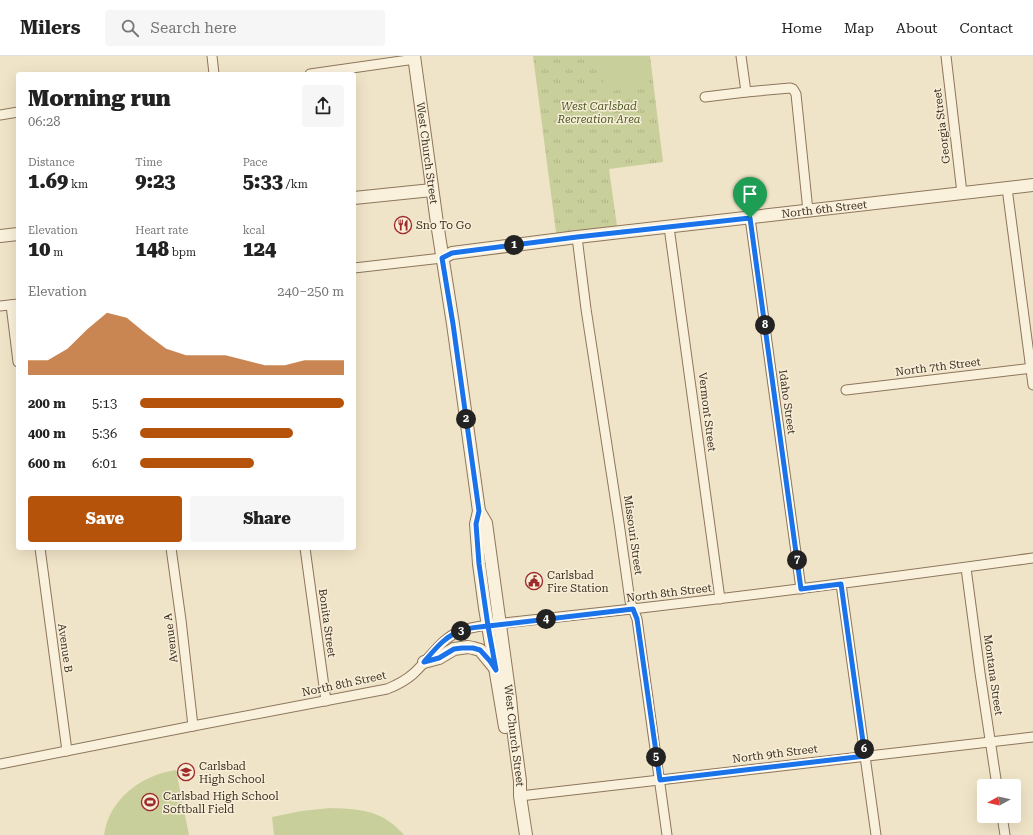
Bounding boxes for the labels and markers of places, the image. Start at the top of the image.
pin [733,177,767,218]
restaurant icon: Sno To Go [393,215,413,235]
place label: Sno To Go [416,219,471,232]
pin: 1 [504,235,524,255]
pin: 8 [755,315,775,335]
pin: 2 [456,409,476,429]
pin: 7 [787,550,807,570]
place label: Carlsbad Fire Station [547,569,609,595]
public building icon: Carlsbad Fire Station [524,571,544,591]
pin: 4 [536,609,556,629]
pin: 3 [451,621,471,641]
pin: 6 [854,739,874,759]
pin: 5 [646,747,666,767]
place label: Carlsbad High School [199,760,266,786]
school or university icon: Carlsbad High School [176,762,196,782]
place label: Carlsbad High School Softball Field [163,790,279,816]
sports icon: Carlsbad High School Softball Field [140,792,160,812]

